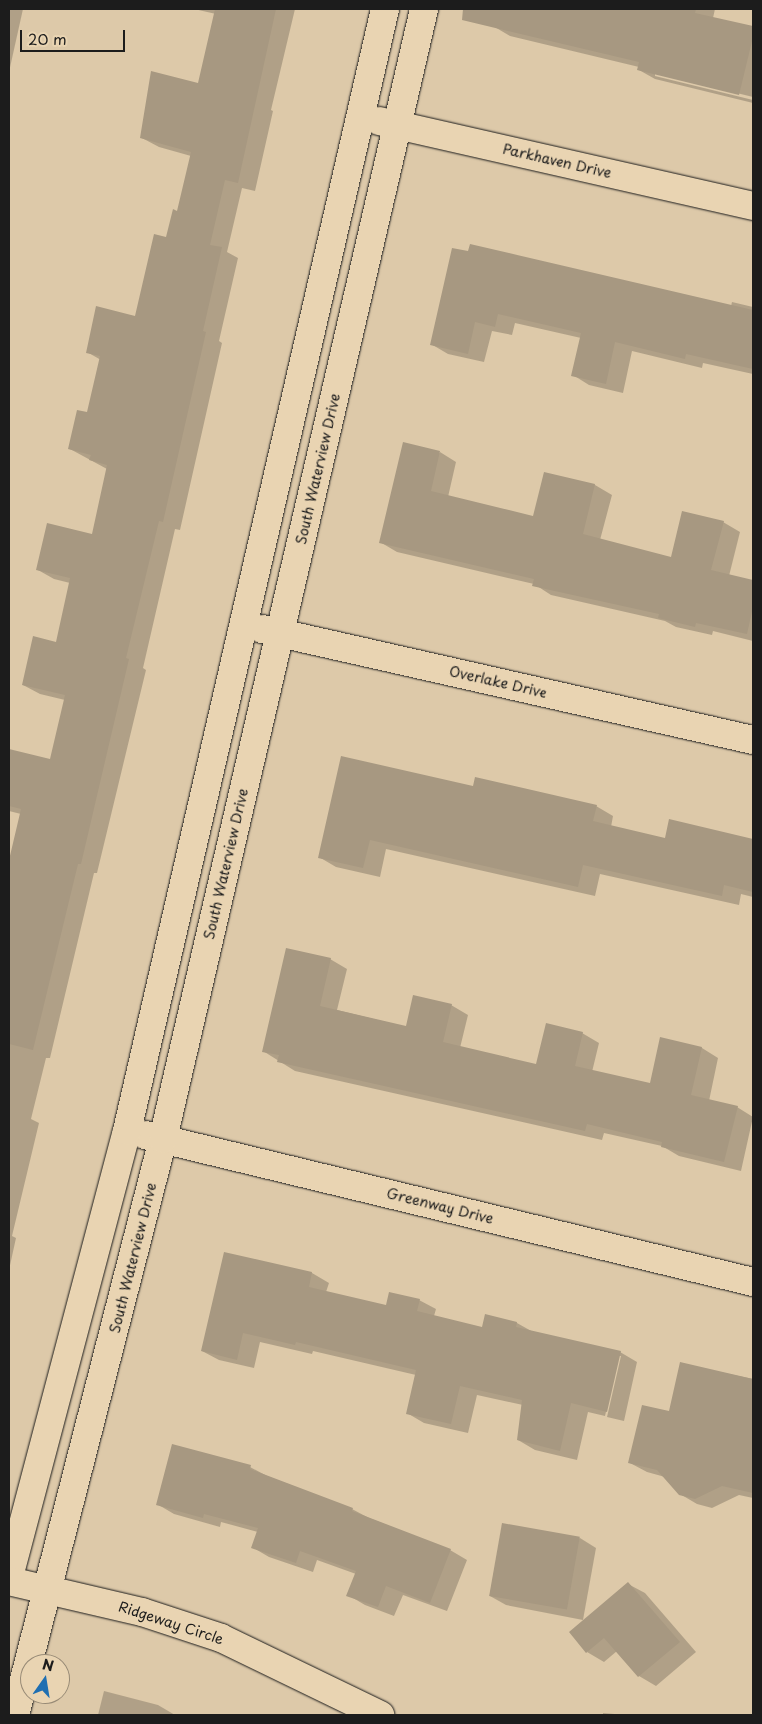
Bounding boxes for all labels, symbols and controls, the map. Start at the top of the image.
scale bar [22,20,128,52]
text: 20 m [28,27,67,50]
street label: Parkhaven Drive [501,140,613,182]
street label: South Waterview Drive [292,392,344,546]
street label: Overlake Drive [447,663,549,701]
street label: South Waterview Drive [200,787,252,941]
street label: South Waterview Drive [106,1181,160,1335]
street label: Greenway Drive [384,1185,496,1227]
street label: Ridgeway Circle [117,1598,225,1648]
text: N [40,1653,56,1676]
north arrow [20,1654,70,1704]

